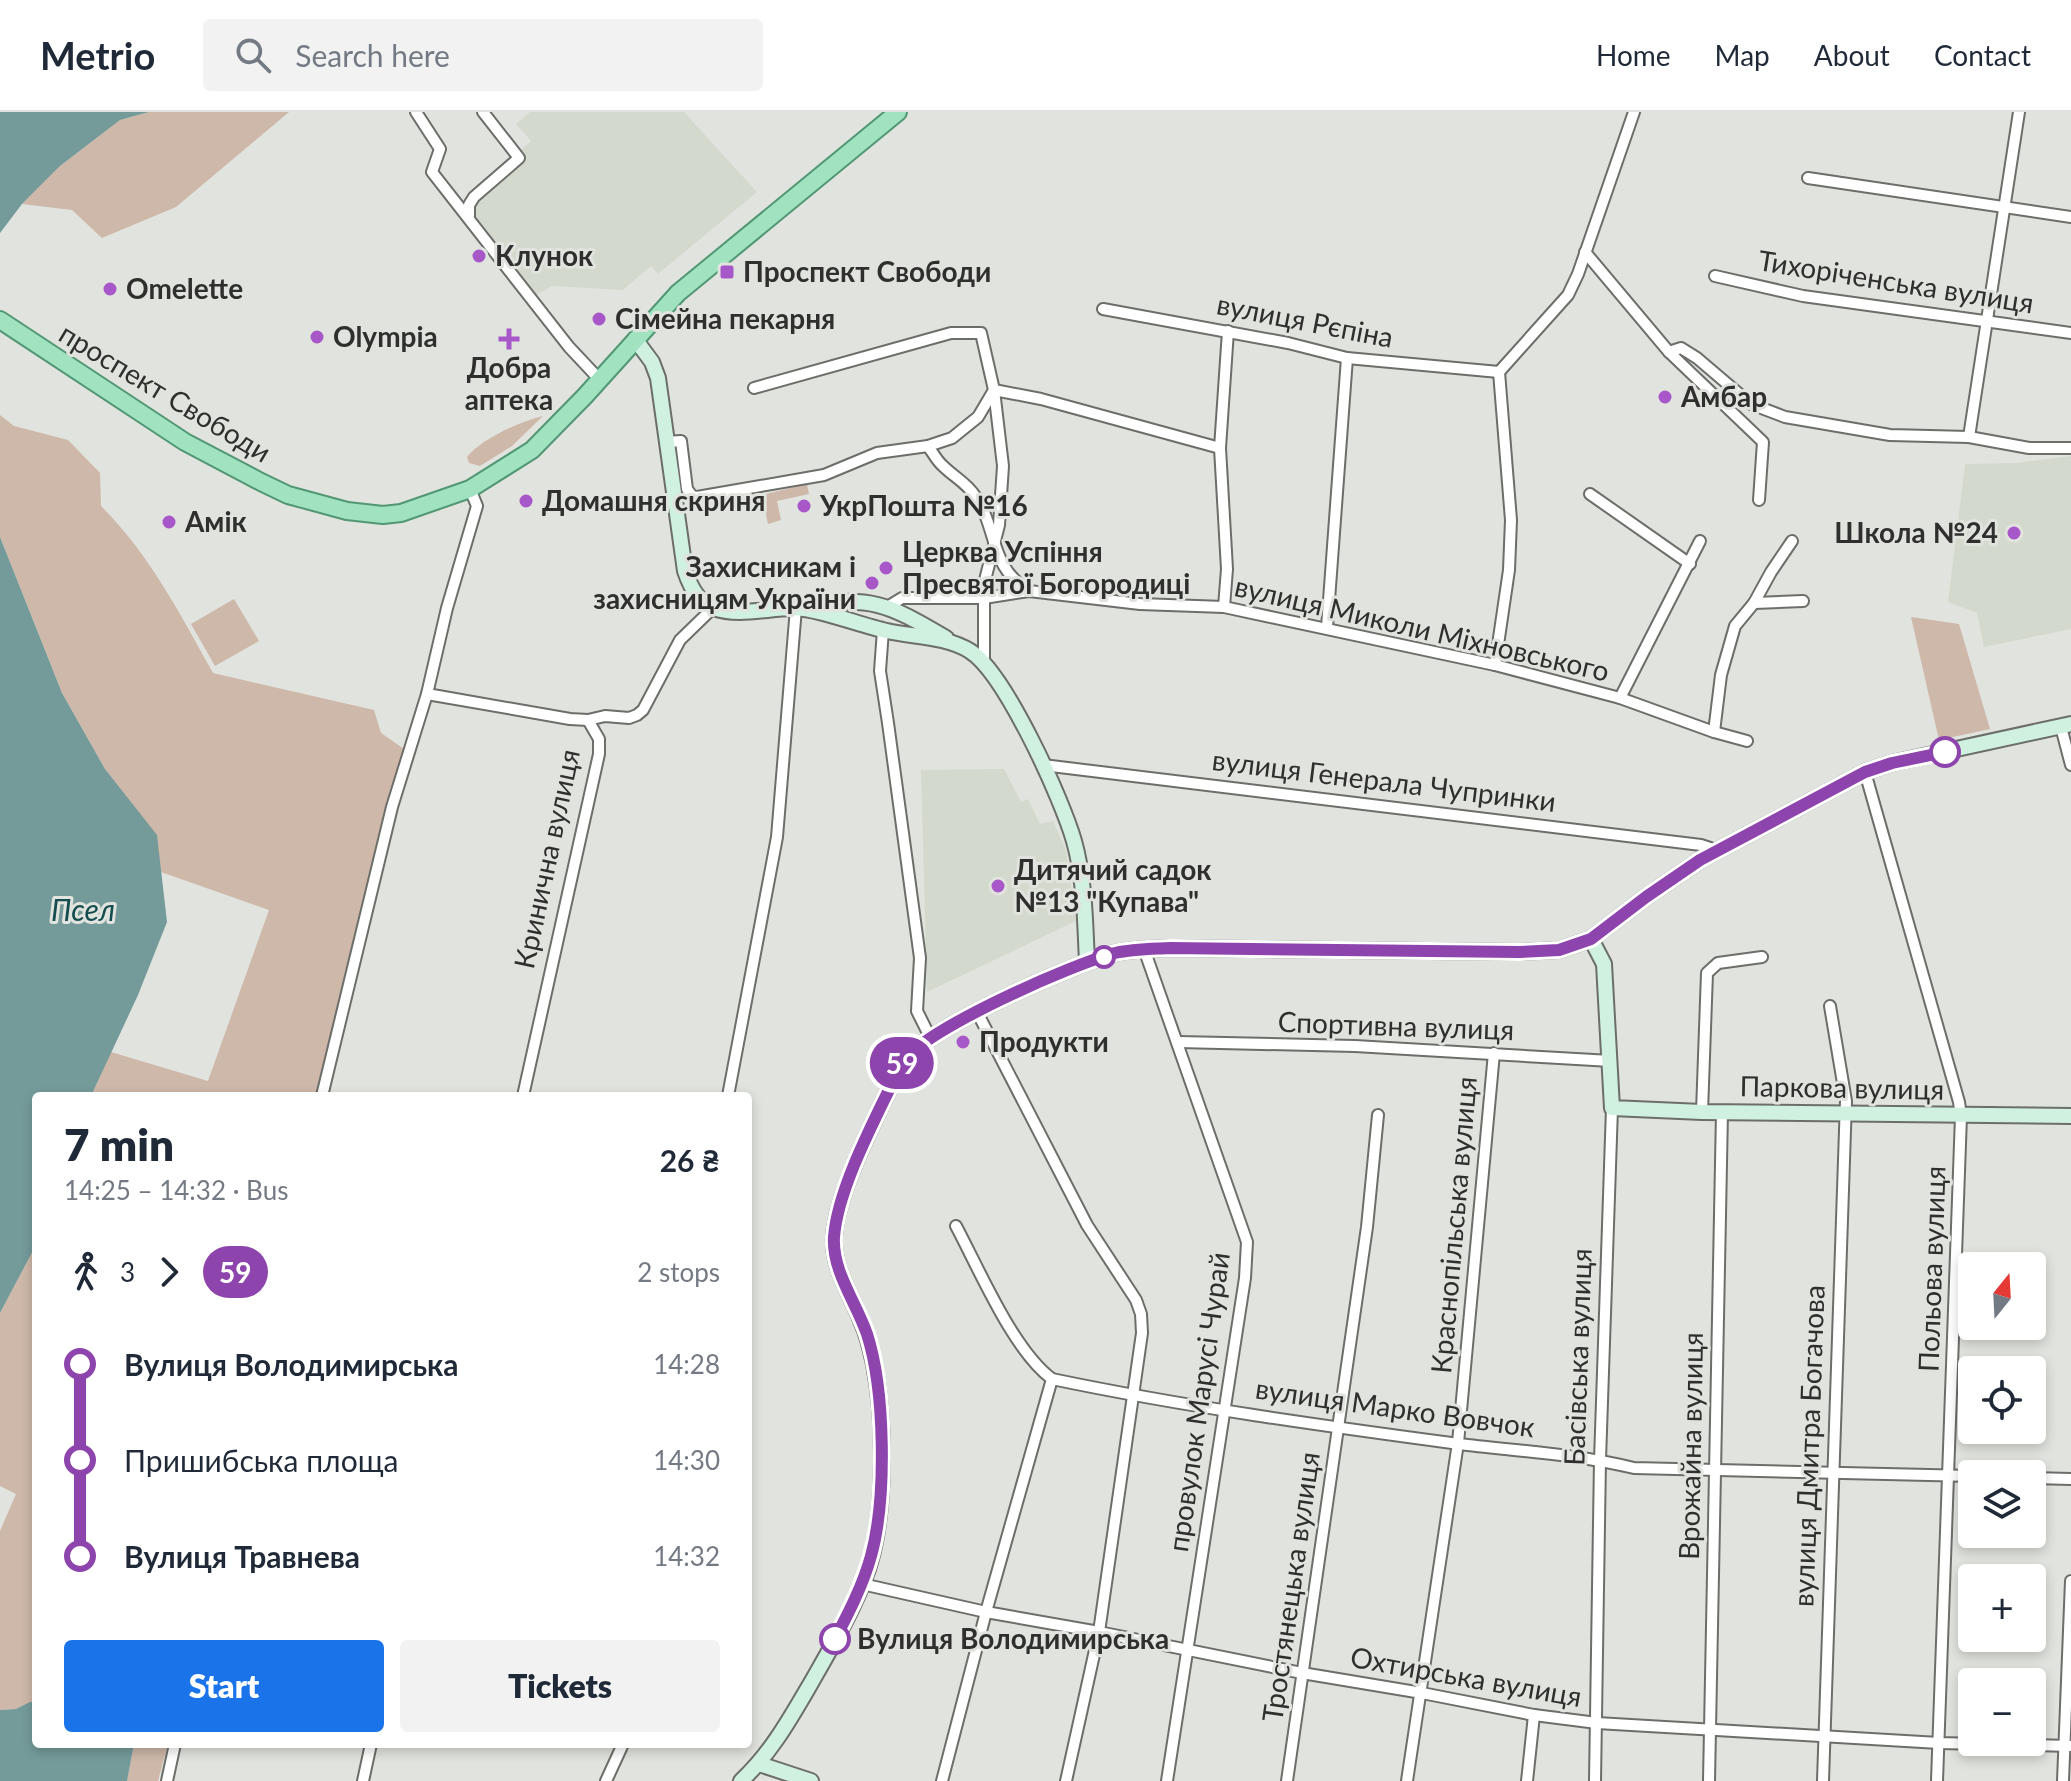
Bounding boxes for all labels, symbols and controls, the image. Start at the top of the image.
search box [203,19,763,91]
text: Metrio [40,32,155,78]
icon: search [231,33,275,77]
text: Search here [295,37,450,73]
text: Home [1596,38,1671,72]
text: Map [1715,38,1770,72]
text: About [1814,38,1890,72]
text: Contact [1934,38,2031,72]
place label: Клунок [495,238,593,272]
street label: Тихоріченська вулиця [1756,242,2036,320]
marker: Клунок [470,247,488,265]
place label: Проспект Свободи [743,254,991,288]
marker: Проспект Свободи [718,263,736,281]
place label: Omelette [126,271,243,305]
marker: Omelette [101,280,119,298]
street label: вулиця Рєпіна [1214,286,1396,354]
place label: Сімейна пекарня [615,301,835,335]
marker: Сімейна пекарня [590,310,608,328]
street label: проспект Свободи [54,316,277,469]
place label: Olympia [333,319,438,353]
marker: Olympia [308,328,326,346]
marker: Добра аптека [500,330,518,348]
place label: Добра аптека [465,350,553,416]
place label: Амбар [1680,379,1767,413]
marker: Амбар [1656,388,1674,406]
place label: Домашня скриня [542,483,766,517]
place label: УкрПошта №16 [819,488,1028,522]
marker: Домашня скриня [517,492,535,510]
marker: УкрПошта №16 [795,497,813,515]
place label: Амік [184,504,247,538]
marker: Амік [160,513,178,531]
place label: Школа №24 [1834,515,1998,549]
marker: Школа №24 [2005,524,2023,542]
place label: Церква Успіння Пресвятої Богородиці [902,534,1190,600]
place label: Захисникам і захисницям України [593,549,856,615]
marker: Церква Успіння Пресвятої Богородиці [877,559,895,577]
street label: вулиця Миколи Міхновського [1232,568,1613,688]
marker: Захисникам і захисницям України [863,574,881,592]
unlabelled marker [1930,737,1960,767]
street label: вулиця Генерала Чупринки [1210,742,1558,818]
street label: Кринична вулиця [506,746,586,972]
place label: Дитячий садок №13 "Купава" [1014,852,1212,918]
marker: Дитячий садок №13 "Купава" [989,877,1007,895]
water label: Псел [51,891,115,927]
unlabelled marker [1093,946,1115,968]
street label: Спортивна вулиця [1277,1004,1515,1046]
place label: Продукти [979,1024,1109,1058]
marker: Продукти [954,1033,972,1051]
line badge: 59 [866,1037,938,1089]
text: 59 [886,1046,918,1080]
street label: Паркова вулиця [1739,1068,1945,1106]
street label: Краснопільська вулиця [1423,1075,1483,1375]
text: 7 min [64,1118,174,1170]
text: 26 ₴ [660,1142,720,1178]
street label: Польова вулиця [1910,1165,1952,1373]
text: 14:25 – 14:32 · Bus [64,1174,288,1206]
street label: Басівська вулиця [1556,1248,1598,1466]
icon: walk [64,1250,108,1294]
icon: forward [147,1250,191,1294]
street label: провулок Марусі Чурай [1160,1250,1236,1554]
north arrow [1958,1252,2046,1340]
map controls [1958,1252,2046,1756]
text: 59 [219,1255,252,1289]
text: 3 [120,1256,135,1288]
text: 2 stops [637,1256,720,1288]
street label: вулиця Дмитра Богачова [1785,1284,1831,1608]
street label: Врожайна вулиця [1671,1332,1709,1560]
text: Вулиця Володимирська [124,1346,458,1382]
text: 14:28 [653,1348,720,1380]
button: locate [1958,1356,2046,1444]
street label: вулиця Марко Вовчок [1253,1371,1537,1444]
text: Пришибська площа [124,1442,399,1478]
text: 14:30 [653,1444,720,1476]
street label: Тростянецька вулиця [1254,1450,1326,1724]
button: layers [1958,1460,2046,1548]
text: Вулиця Травнева [124,1538,360,1574]
text: 14:32 [653,1540,720,1572]
button: + [1958,1564,2046,1652]
place label: Вулиця Володимирська [857,1621,1169,1655]
marker: Вулиця Володимирська [820,1624,850,1654]
street label: Охтирська вулиця [1348,1639,1584,1713]
button: Start [64,1640,384,1732]
button: Tickets [400,1640,720,1732]
button: − [1958,1668,2046,1756]

